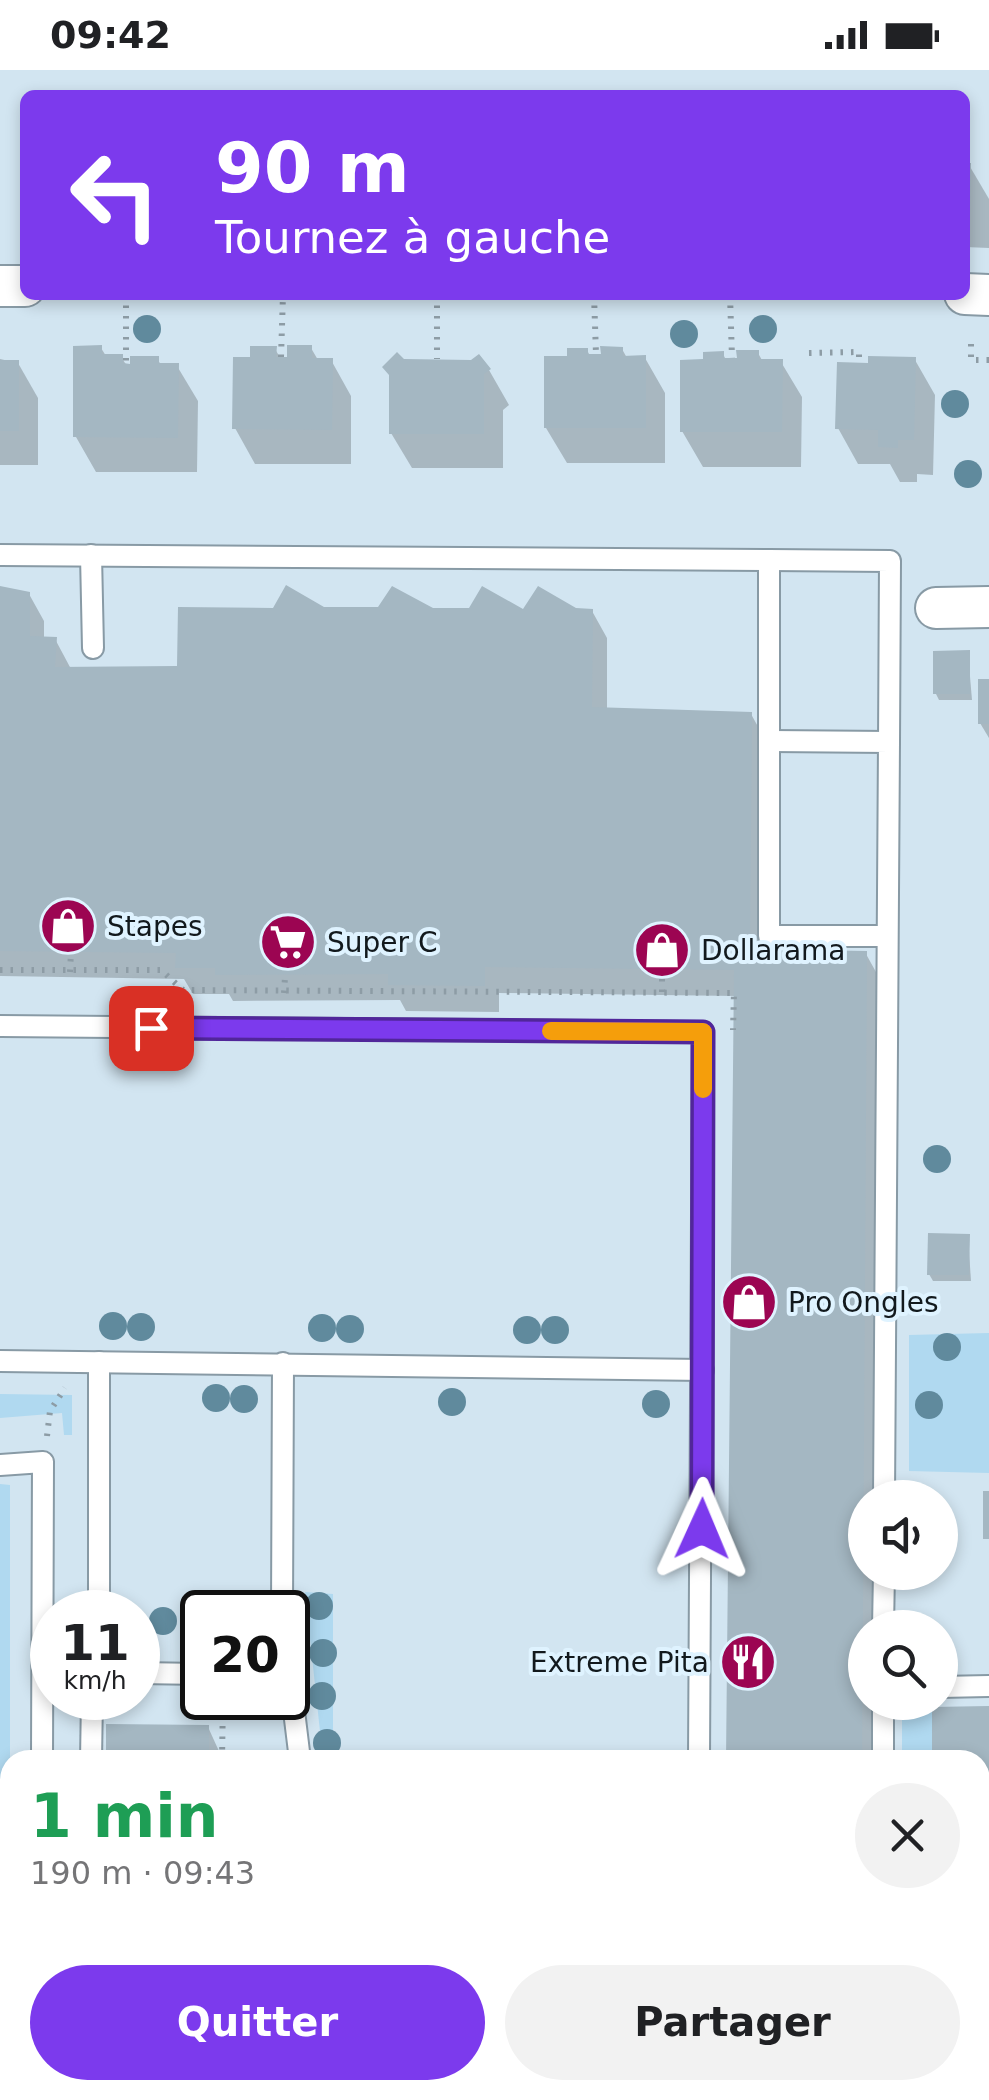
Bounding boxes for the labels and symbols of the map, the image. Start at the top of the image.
shop icon: Stapes [38,896,98,956]
place label: Stapes [107,910,203,943]
supermarket icon: Super C [258,912,318,972]
shop icon: Dollarama [632,920,692,980]
place label: Super C [327,926,437,959]
place label: Dollarama [701,934,846,967]
pin [109,986,194,1071]
shop icon: Pro Ongles [719,1272,779,1332]
place label: Pro Ongles [788,1286,938,1319]
position arrow [650,1477,754,1581]
speed limit sign: 20 [180,1590,310,1720]
restaurant icon: Extreme Pita [718,1632,778,1692]
place label: Extreme Pita [530,1646,709,1679]

